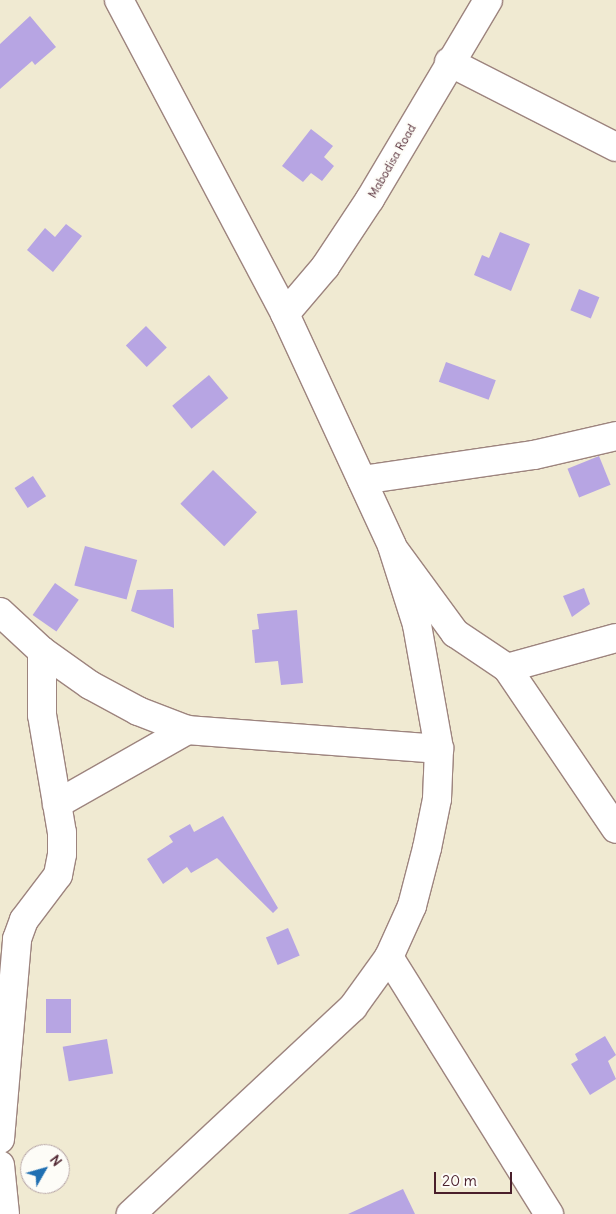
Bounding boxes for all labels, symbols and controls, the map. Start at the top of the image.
street label: Mabodisa Road [365,121,419,201]
north arrow [20,1144,70,1194]
text: N [46,1151,66,1170]
scale bar [436,1162,514,1194]
text: 20 m [442,1171,477,1190]

